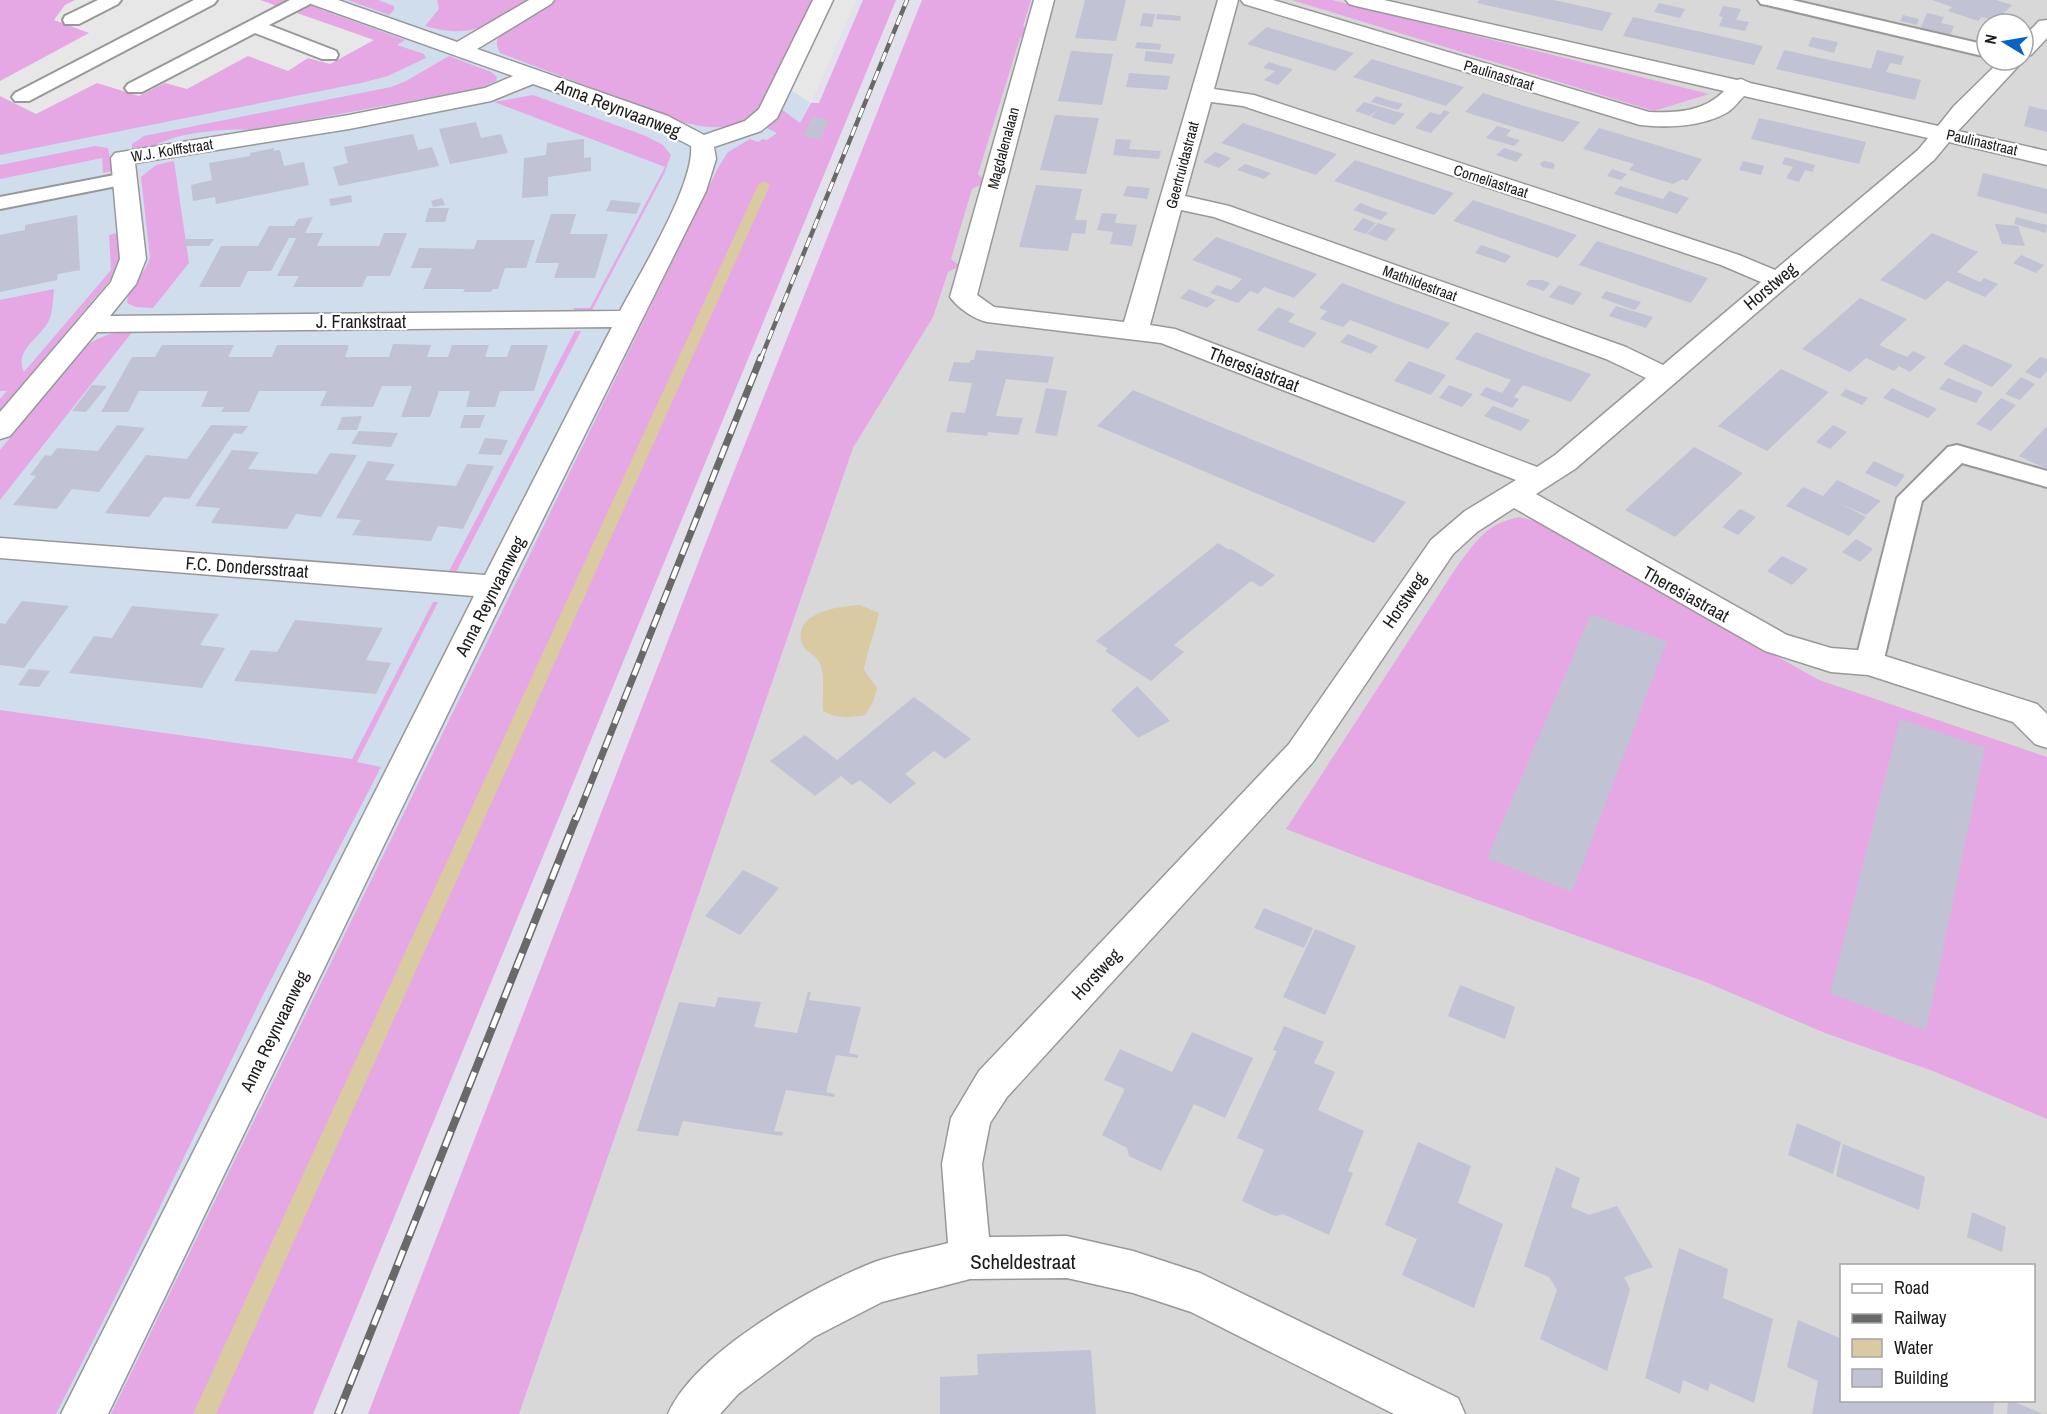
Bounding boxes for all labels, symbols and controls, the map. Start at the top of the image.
north arrow [1975,12,2035,72]
text: N [1979,32,2002,46]
street label: Paulinastraat [1461,54,1537,96]
street label: Anna Reynvaanweg [551,72,685,144]
street label: Magdalenalaan [982,105,1024,191]
street label: Geertruidastraat [1160,118,1204,211]
street label: Paulinastraat [1944,124,2020,161]
street label: W.J. Kolffstraat [130,133,215,167]
street label: Corneliastraat [1451,159,1532,203]
street label: Horstweg [1738,256,1803,316]
street label: Mathildestraat [1380,260,1461,306]
street label: J. Frankstraat [316,309,406,334]
street label: Theresiastraat [1205,340,1303,398]
street label: Anna Reynvaanweg [448,531,531,661]
street label: F.C. Dondersstraat [185,550,309,584]
street label: Theresiastraat [1638,560,1734,628]
street label: Horstweg [1376,567,1432,633]
street label: Horstweg [1066,942,1127,1005]
street label: Anna Reynvaanweg [233,965,315,1097]
street label: Scheldestraat [970,1247,1076,1276]
legend [1840,1264,2035,1402]
text: Road [1894,1275,1929,1300]
text: Railway [1894,1305,1947,1330]
text: Water [1894,1335,1933,1360]
text: Building [1894,1365,1949,1390]

